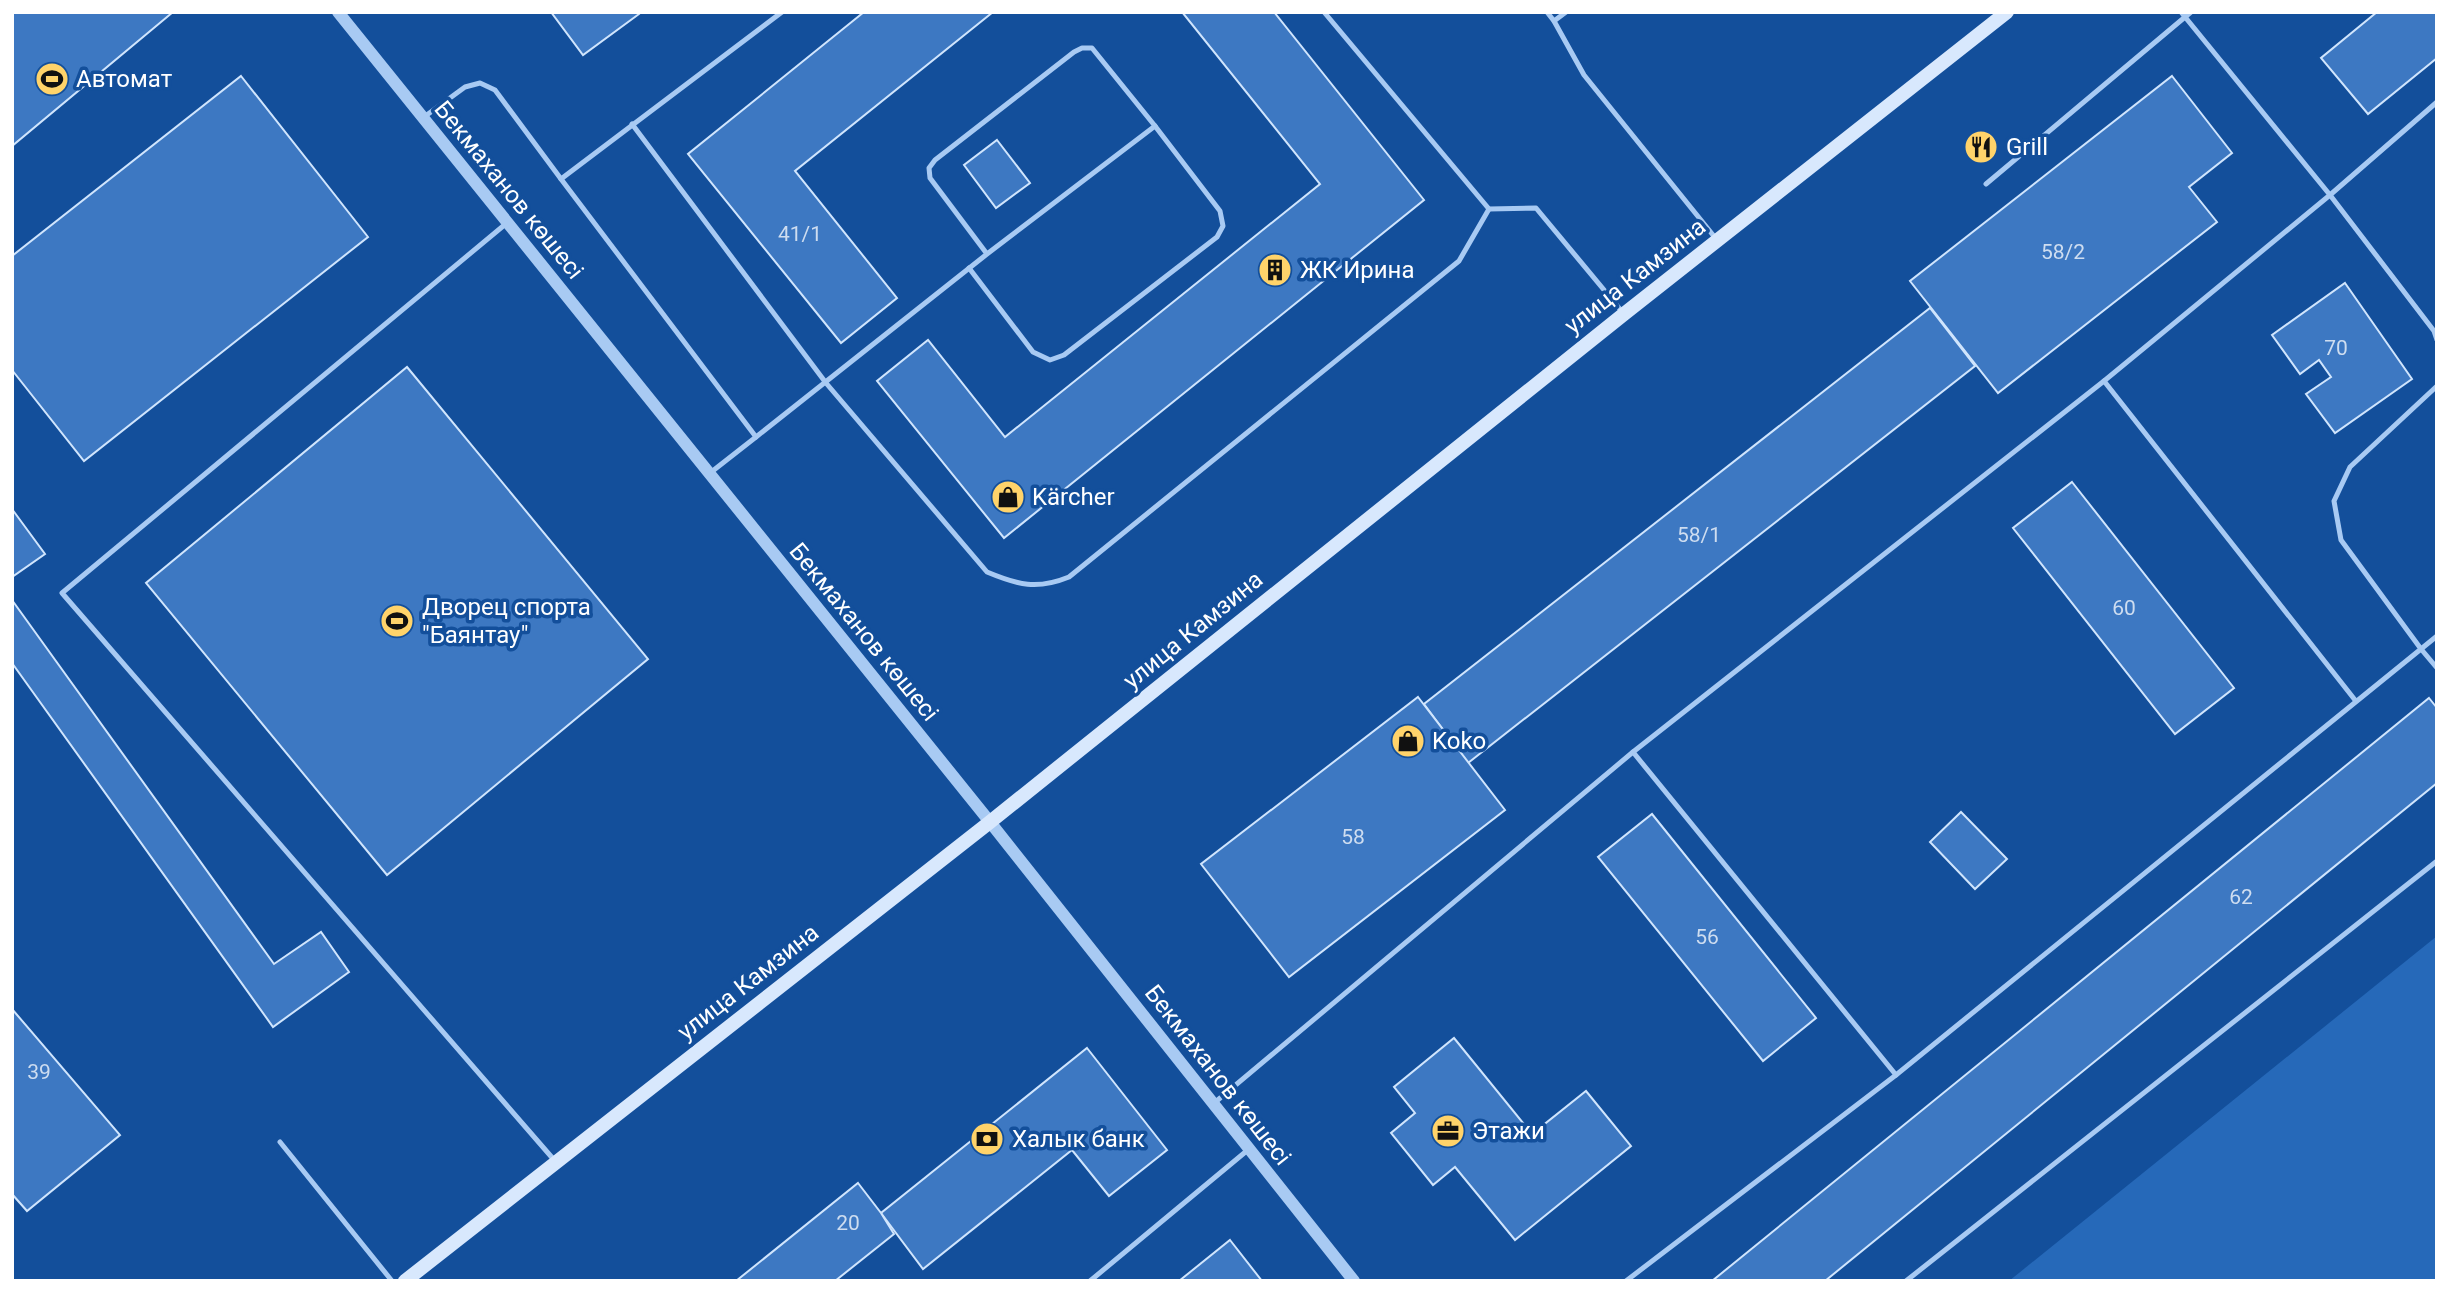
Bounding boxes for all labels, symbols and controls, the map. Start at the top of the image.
sports icon: Автомат [33,60,71,98]
place label: Автомат [76,65,173,93]
street label: Бекмаханов көшесі [429,95,589,285]
restaurant icon: Grill [1962,128,2000,166]
place label: Grill [2006,133,2048,161]
street label: улица Камзина [1559,212,1711,340]
house number: 41/1 [778,222,822,246]
house number: 58/2 [2041,240,2085,264]
building icon: ЖК Ирина [1256,251,1294,289]
place label: ЖК Ирина [1300,256,1415,284]
house number: 70 [2324,336,2348,360]
shop icon: Kärcher [989,478,1027,516]
place label: Kärcher [1032,483,1115,511]
house number: 58/1 [1677,523,1721,547]
street label: Бекмаханов көшесі [784,537,944,727]
street label: улица Камзина [1118,565,1268,695]
place label: Дворец спорта "Баянтау" [422,593,591,649]
house number: 60 [2112,596,2136,620]
sports icon: Дворец спорта "Баянтау" [378,602,416,640]
shop icon: Koko [1389,722,1427,760]
place label: Koko [1432,727,1486,755]
house number: 58 [1341,825,1365,849]
house number: 62 [2229,885,2253,909]
street label: улица Камзина [672,918,824,1046]
house number: 56 [1695,925,1719,949]
street label: Бекмаханов көшесі [1139,979,1297,1171]
house number: 39 [27,1060,51,1084]
office icon: Этажи [1429,1112,1467,1150]
place label: Этажи [1472,1117,1545,1145]
bank icon: Халык банк [968,1120,1006,1158]
place label: Халык банк [1012,1125,1145,1153]
house number: 20 [836,1211,860,1235]

